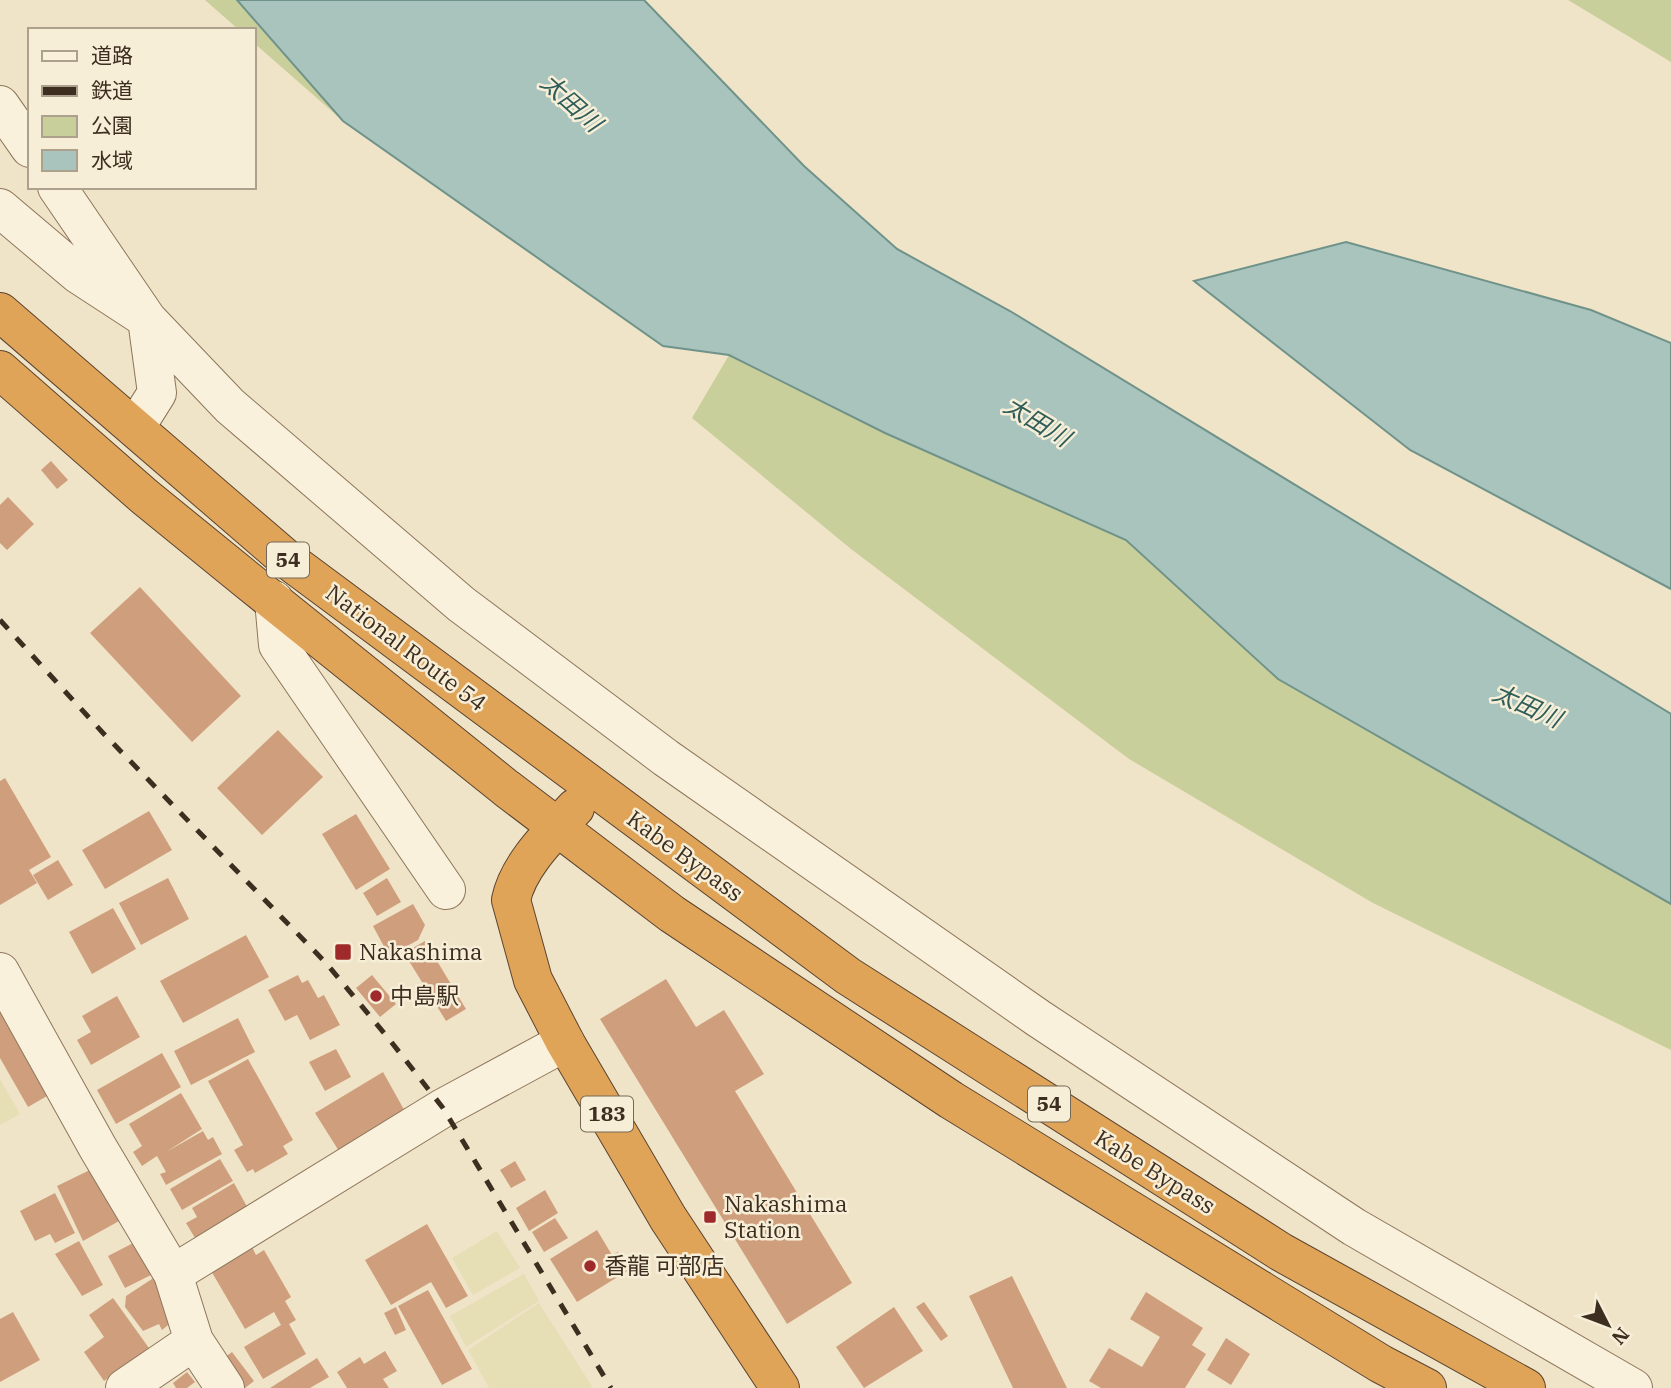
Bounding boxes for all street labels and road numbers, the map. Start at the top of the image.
road number: 54 [267,542,309,578]
street label: National Route 54 [320,577,493,717]
street label: Kabe Bypass [621,803,750,907]
road number: 54 [1028,1086,1070,1122]
road number: 183 [581,1096,633,1132]
street label: Kabe Bypass [1090,1122,1221,1220]

